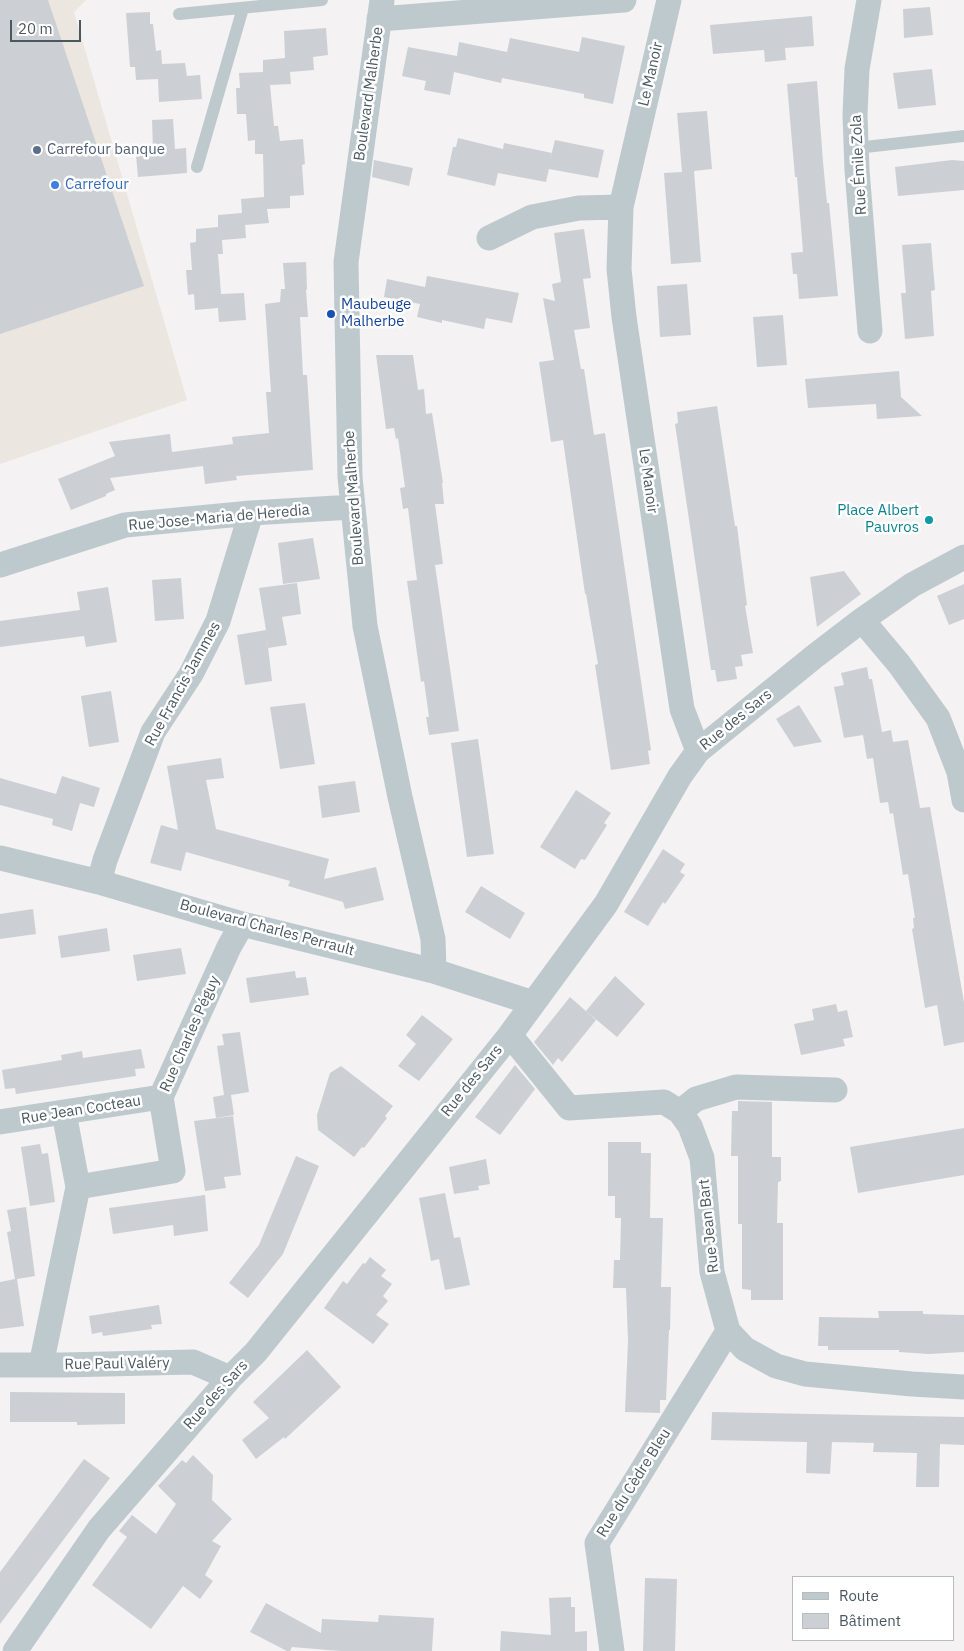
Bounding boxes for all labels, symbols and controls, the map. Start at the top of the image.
scale bar [12,10,84,42]
text: 20 m [18,19,53,38]
street label: Boulevard Malherbe [351,26,387,162]
street label: Le Manoir [635,40,667,108]
street label: Rue Émile Zola [847,114,871,216]
place label: Carrefour banque [47,141,165,159]
marker: Carrefour banque [31,144,43,156]
place label: Carrefour [65,176,129,194]
marker: Carrefour [49,179,61,191]
place label: Maubeuge Malherbe [341,296,411,331]
marker: Maubeuge Malherbe [325,308,337,320]
street label: Boulevard Malherbe [340,430,368,566]
street label: Le Manoir [635,447,661,515]
street label: Rue Jose-Maria de Heredia [128,501,310,535]
place label: Place Albert Pauvros [837,502,919,537]
marker: Place Albert Pauvros [923,514,935,526]
street label: Rue Francis Jammes [141,619,225,749]
street label: Rue des Sars [696,686,776,754]
street label: Boulevard Charles Perrault [178,896,356,960]
street label: Rue Charles Péguy [156,973,224,1095]
street label: Rue des Sars [438,1041,506,1121]
street label: Rue Jean Cocteau [20,1092,142,1128]
street label: Rue Jean Bart [695,1178,723,1274]
street label: Rue Paul Valéry [64,1354,170,1374]
street label: Rue des Sars [180,1357,252,1433]
street label: Rue du Cèdre Bleu [593,1425,675,1541]
legend [792,1576,954,1641]
text: Route [839,1586,879,1605]
text: Bâtiment [839,1611,901,1630]

